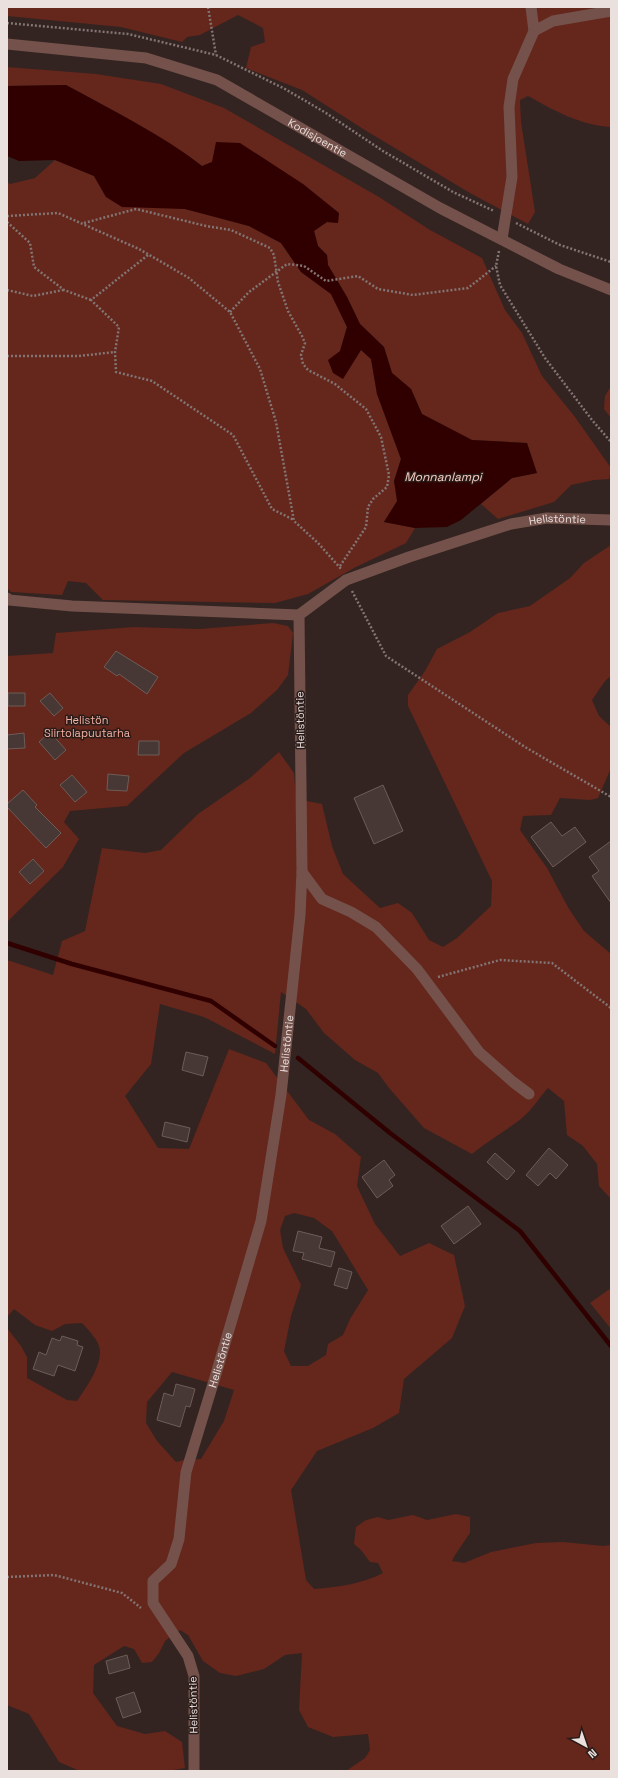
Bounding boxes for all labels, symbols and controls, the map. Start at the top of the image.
street label: Kodisjoentie [286,115,350,160]
water label: Monnanlampi [404,469,484,485]
street label: Helistöntie [528,511,586,528]
street label: Helistöntie [293,691,307,749]
park label: Helistön Siirtolapuutarha [44,713,131,740]
street label: Helistöntie [276,1014,296,1073]
street label: Helistöntie [205,1330,235,1389]
street label: Helistöntie [186,1676,200,1734]
north arrow [566,1726,606,1766]
text: N [585,1746,600,1761]

